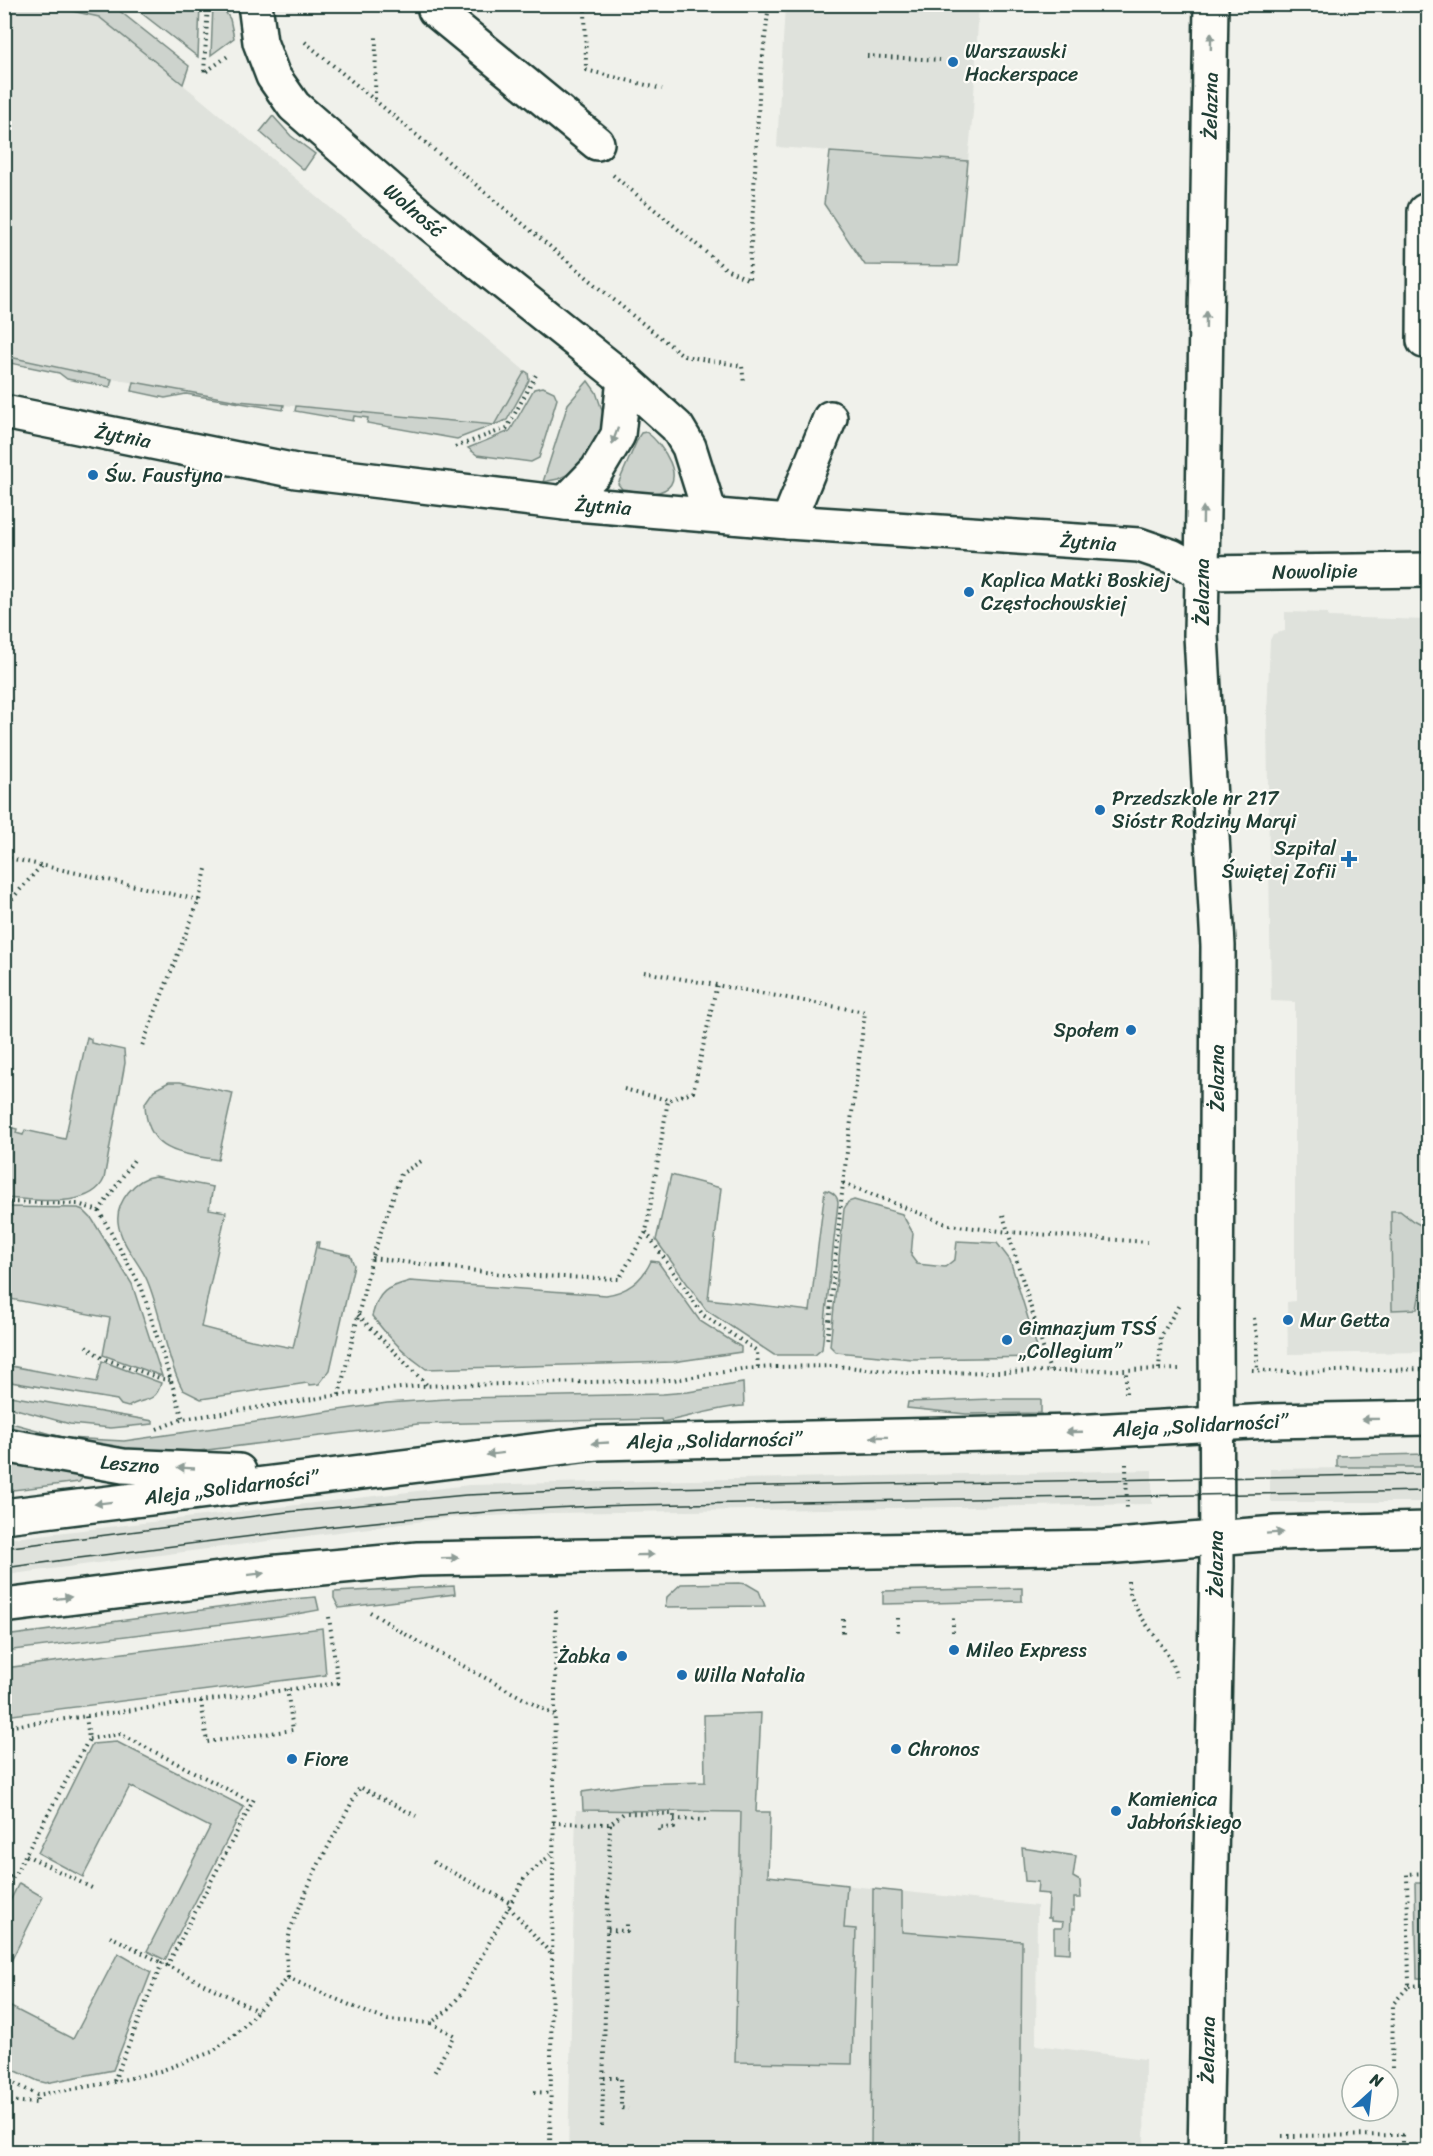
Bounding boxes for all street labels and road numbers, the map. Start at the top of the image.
street label: Żelazna [1192,72,1229,140]
street label: Wolność [375,174,454,248]
street label: Żytnia [92,414,155,459]
street label: Żytnia [574,487,633,526]
street label: Żytnia [1059,523,1118,562]
street label: Nowolipie [1272,553,1358,590]
street label: Żelazna [1185,558,1220,626]
street label: Żelazna [1200,1044,1235,1112]
street label: Aleja „Solidarności” [1111,1403,1290,1448]
street label: Aleja „Solidarności” [625,1421,804,1460]
street label: Leszno [99,1444,161,1485]
street label: Aleja „Solidarności” [141,1459,322,1516]
street label: Żelazna [1199,1530,1234,1598]
street label: Żelazna [1189,2016,1226,2084]

